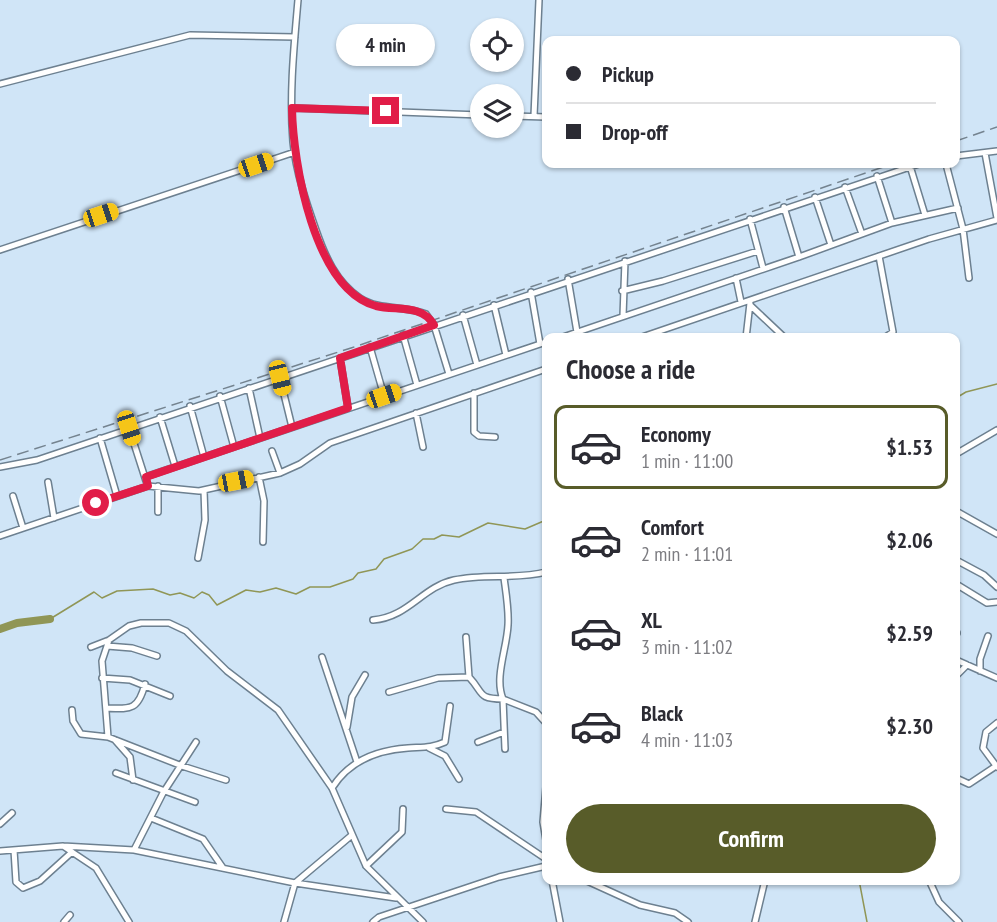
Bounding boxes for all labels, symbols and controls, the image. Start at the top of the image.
map controls [470,18,524,138]
button: locate [470,18,524,72]
callout: 4 min [336,24,436,66]
text: 4 min [365,32,406,58]
text: Pickup [602,60,654,88]
button: layers [470,84,524,138]
route end [372,97,399,124]
text: Drop-off [602,118,668,146]
car [236,151,276,179]
car [81,201,121,229]
text: Choose a ride [566,352,695,386]
car [267,358,293,398]
car [364,382,404,410]
car [115,408,143,448]
icon: car [569,420,623,474]
text: Economy [641,420,711,448]
text: $1.53 [886,433,933,461]
text: 1 min · 11:00 [641,448,733,474]
car [217,469,255,493]
route start [82,489,109,516]
icon: car [569,513,623,567]
text: Comfort [641,513,704,541]
text: $2.06 [886,526,933,554]
text: 2 min · 11:01 [641,541,733,567]
icon: car [569,606,623,660]
text: XL [641,606,662,634]
text: $2.59 [886,619,933,647]
text: 3 min · 11:02 [641,634,733,660]
icon: car [569,699,623,753]
text: Black [641,699,683,727]
text: $2.30 [886,712,933,740]
text: 4 min · 11:03 [641,727,733,753]
button: Confirm [566,804,936,873]

